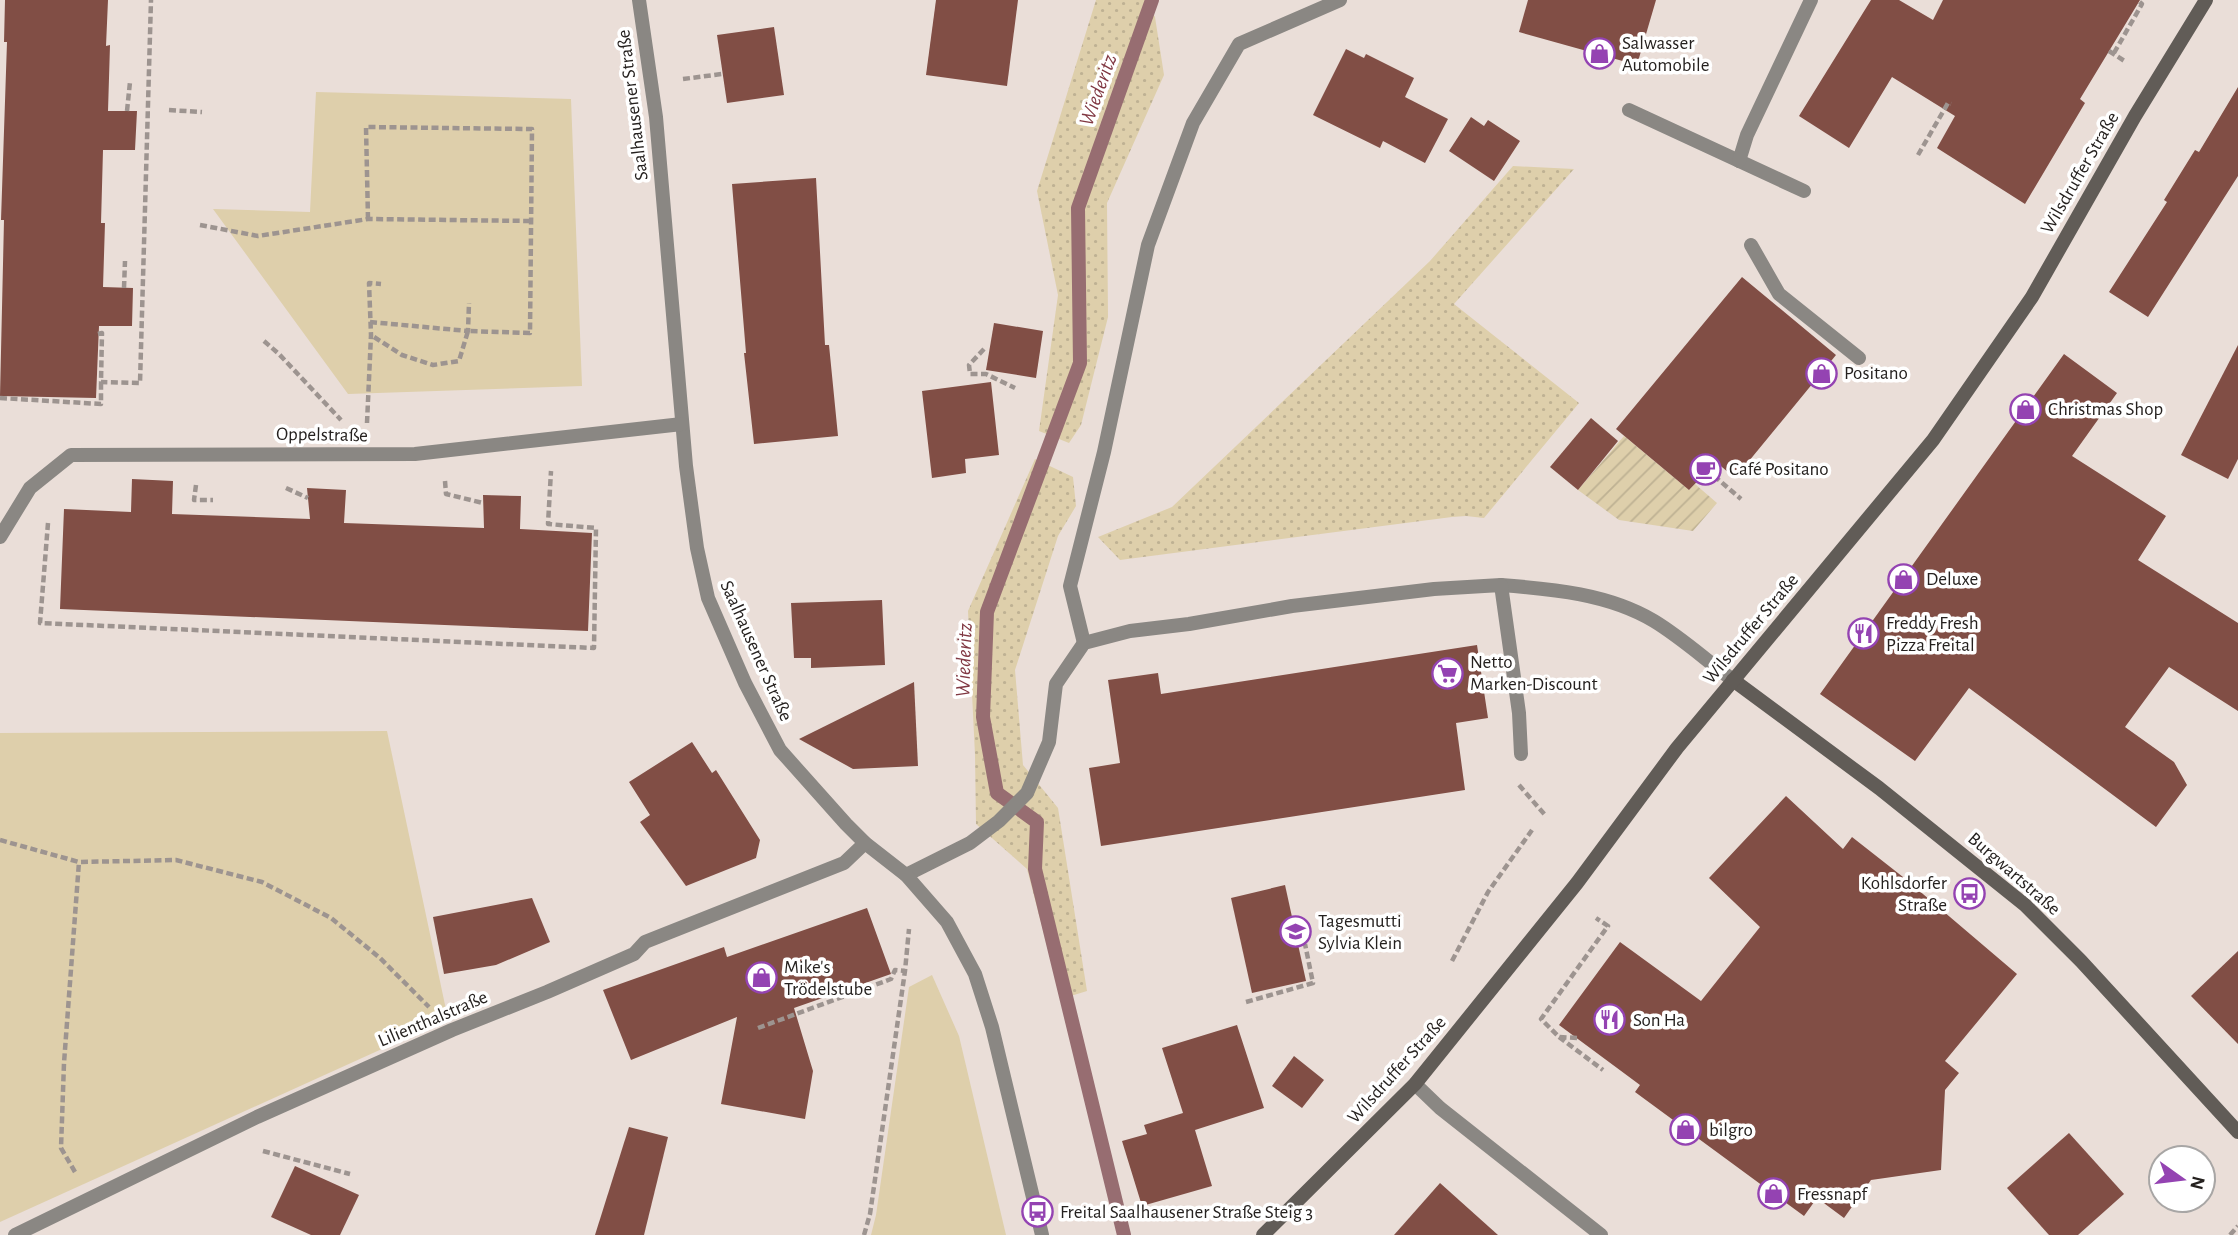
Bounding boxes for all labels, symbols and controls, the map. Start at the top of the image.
street label: Saalhausener Straße [614,28,652,182]
place label: Salwasser Automobile [1622,34,1710,75]
shop icon: Salwasser Automobile [1582,37,1616,71]
water label: Wiederitz [1075,51,1121,129]
street label: Wilsdruffer Straße [2038,109,2122,237]
shop icon: Positano [1804,356,1838,390]
place label: Positano [1844,364,1908,383]
shop icon: Christmas Shop [2008,392,2042,426]
place label: Christmas Shop [2048,400,2163,419]
street label: Oppelstraße [276,425,368,445]
cafe icon: Café Positano [1689,452,1723,486]
place label: Café Positano [1729,460,1829,479]
shop icon: Deluxe [1886,562,1920,596]
street label: Wilsdruffer Straße [1700,570,1802,688]
place label: Deluxe [1926,570,1978,589]
street label: Saalhausener Straße [716,578,796,724]
place label: Freddy Fresh Pizza Freital [1886,614,1979,655]
restaurant icon: Freddy Fresh Pizza Freital [1846,617,1880,651]
water label: Wiederitz [952,622,976,698]
place label: Netto Marken-Discount [1470,653,1598,694]
supermarket icon: Netto Marken-Discount [1430,656,1464,690]
street label: Burgwartstraße [1964,829,2064,919]
place label: Kohlsdorfer Straße [1861,874,1947,915]
bus stop icon: Kohlsdorfer Straße [1953,877,1987,911]
place label: Tagesmutti Sylvia Klein [1318,912,1402,953]
school or university icon: Tagesmutti Sylvia Klein [1278,915,1312,949]
place label: Mike's Trödelstube [784,958,872,999]
shop icon: Mike's Trödelstube [744,961,778,995]
street label: Lilienthalstraße [375,987,491,1051]
restaurant icon: Son Ha [1593,1003,1627,1037]
place label: Son Ha [1633,1011,1685,1030]
street label: Wilsdruffer Straße [1344,1013,1450,1127]
shop icon: bilgro [1669,1113,1703,1147]
place label: bilgro [1709,1121,1753,1140]
north arrow [2147,1144,2217,1214]
text: N [2186,1174,2208,1191]
shop icon: Fressnapf [1757,1177,1791,1211]
place label: Fressnapf [1797,1185,1868,1204]
bus stop icon: Freital Saalhausener Straße Steig 3 [1020,1195,1054,1229]
place label: Freital Saalhausener Straße Steig 3 [1060,1203,1313,1222]

